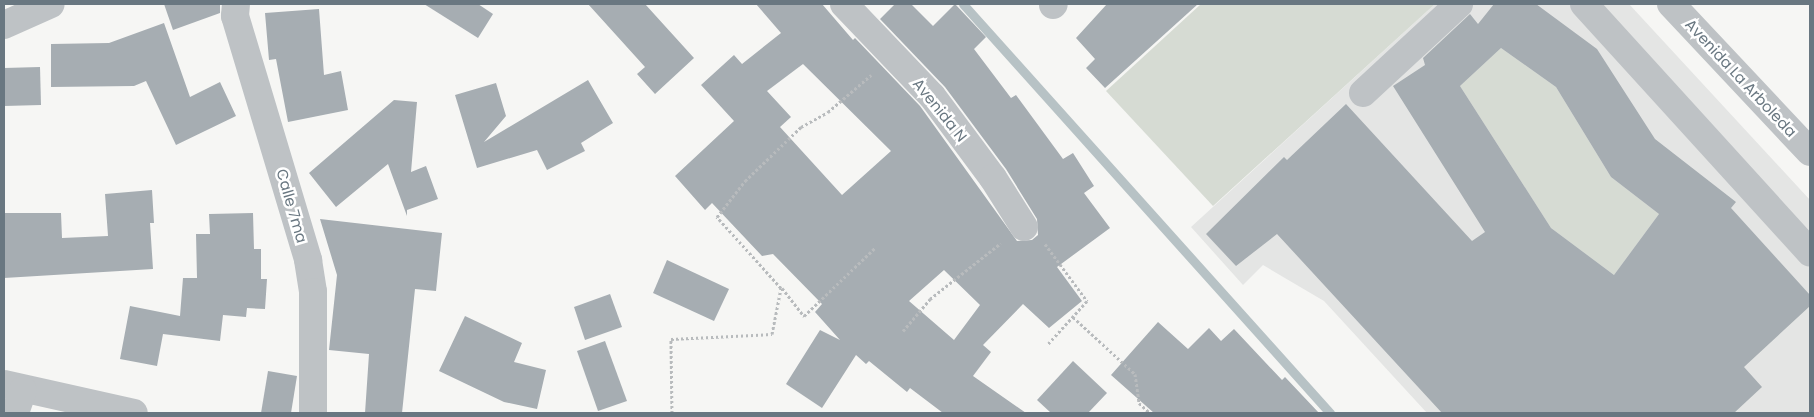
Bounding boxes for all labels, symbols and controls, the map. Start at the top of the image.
street label: Avenida La Arboleda [1682,15,1800,141]
street label: Avenida N [909,75,971,145]
street label: Calle 7ma [273,167,311,245]

